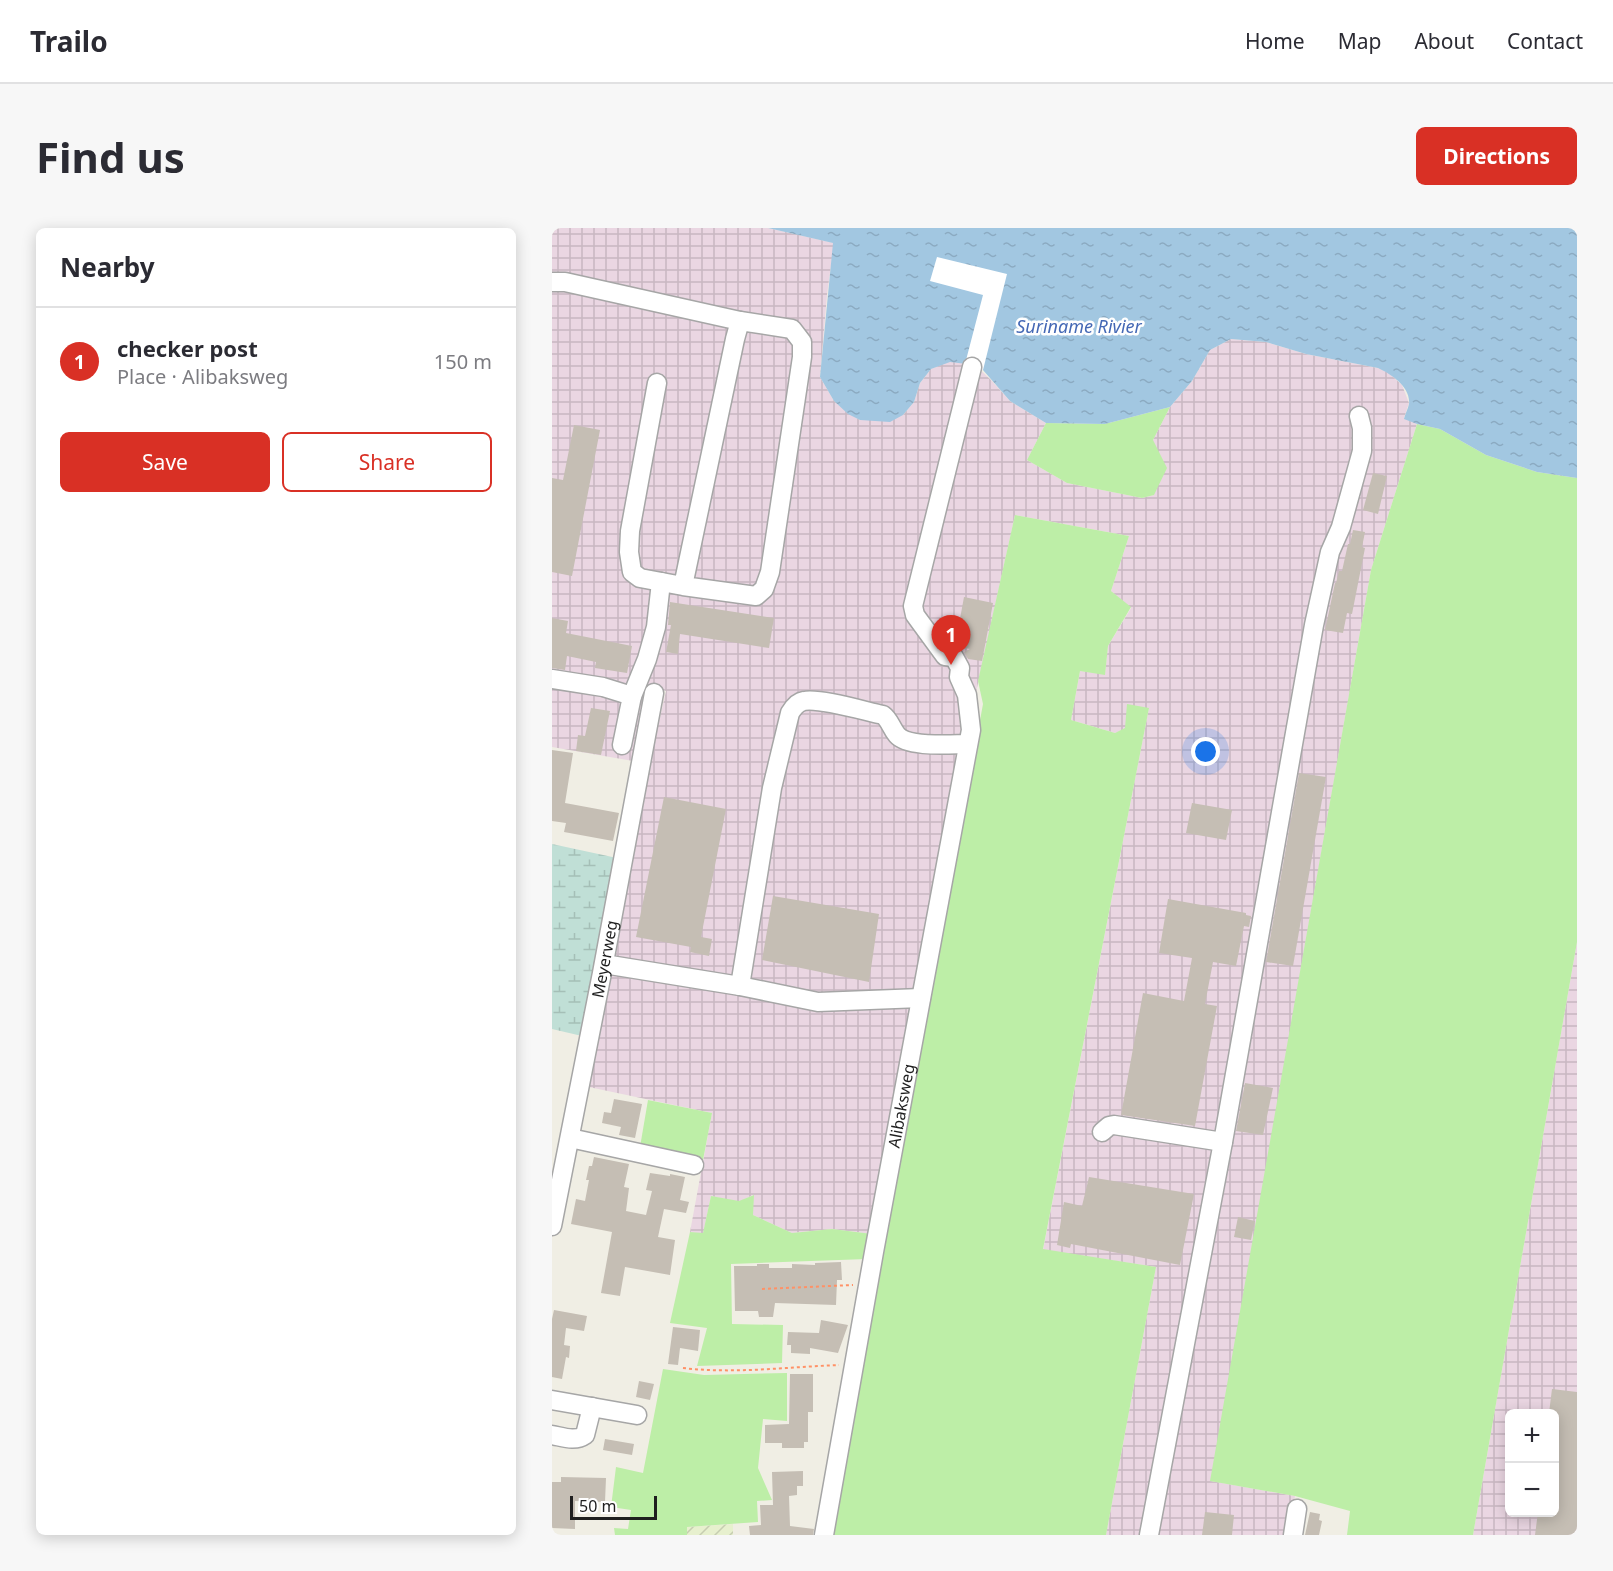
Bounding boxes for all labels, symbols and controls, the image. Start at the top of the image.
text: Trailo [30,22,108,60]
text: Home [1245,27,1305,55]
text: Map [1338,27,1381,55]
text: About [1414,27,1474,55]
text: Contact [1507,27,1583,55]
button: Directions [1416,127,1577,185]
text: Find us [36,128,185,185]
text: Nearby [60,249,155,285]
water label: Suriname Rivier [1016,314,1143,338]
text: checker post [117,333,258,363]
text: 1 [74,348,85,375]
text: 150 m [434,348,492,375]
text: Place · Alibaksweg [117,363,288,390]
button: Save [60,432,270,492]
button: Share [282,432,492,492]
pin: 1 [932,616,970,665]
your location [1191,737,1220,766]
street label: Meyerweg [586,919,623,1000]
street label: Alibaksweg [883,1062,920,1150]
map controls [1505,1409,1559,1517]
button: + [1505,1409,1559,1463]
button: − [1505,1463,1559,1517]
scale bar [570,1493,657,1520]
text: 50 m [579,1495,616,1517]

